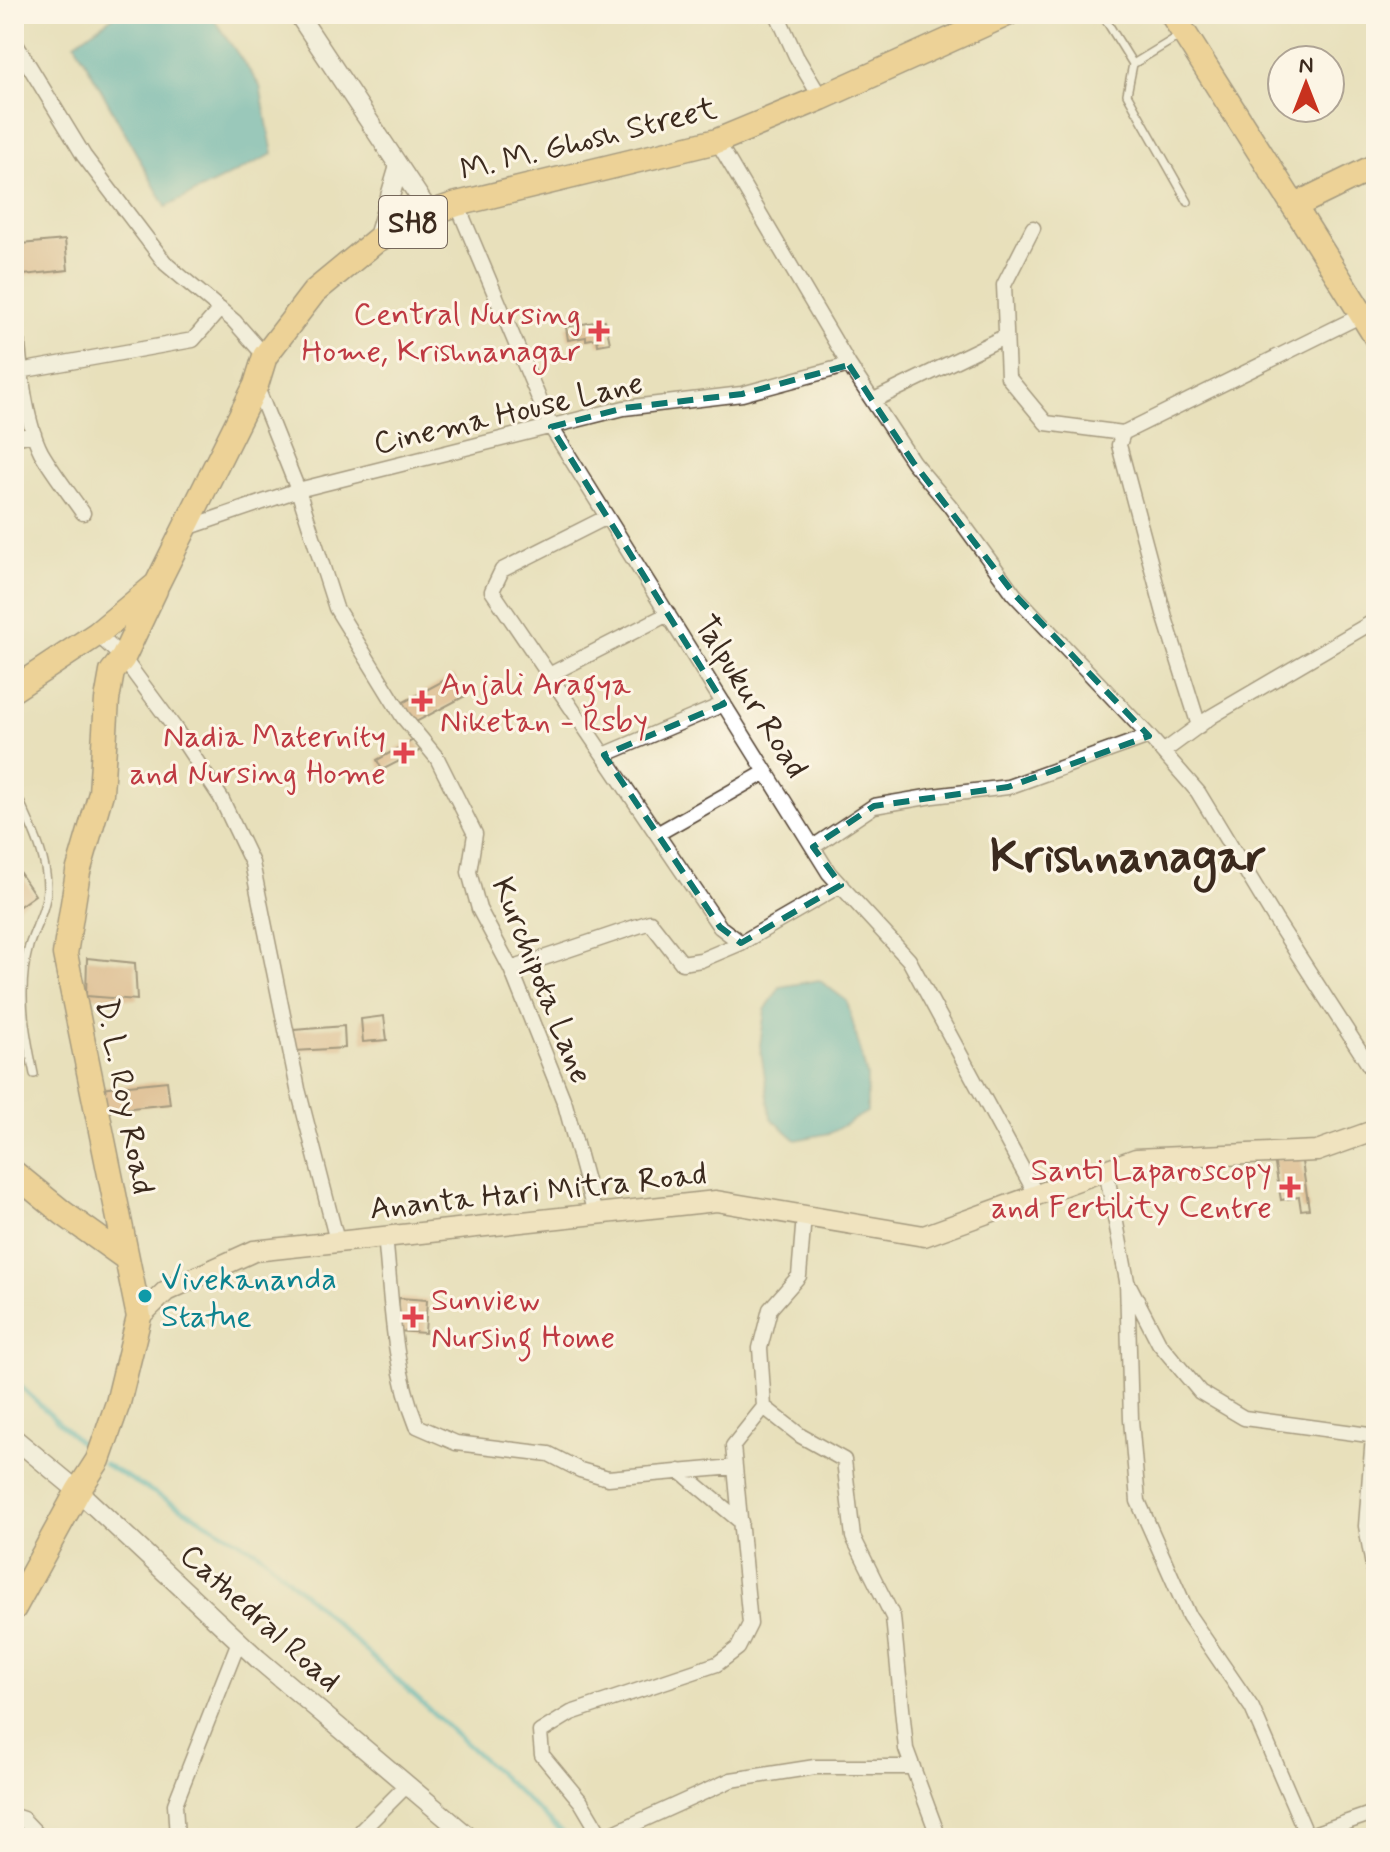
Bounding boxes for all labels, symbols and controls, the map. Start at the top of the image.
north arrow [1266,44,1346,124]
text: N [1299,52,1313,80]
street label: M. M. Ghosh Street [456,88,721,192]
road number: SH8 [379,196,447,248]
place label: Central Nursing Home, Krishnanagar [302,294,581,375]
marker: Central Nursing Home, Krishnanagar [588,320,610,342]
street label: Cinema House Lane [370,363,647,465]
street label: Talpukur Road [684,608,817,786]
place label: Anjali Aragya Niketan - Rsby [440,664,648,743]
marker: Anjali Aragya Niketan - Rsby [411,690,433,712]
place label: Nadia Maternity and Nursing Home [130,716,386,795]
marker: Nadia Maternity and Nursing Home [393,742,415,764]
district label: Krishnanagar [990,826,1266,893]
street label: Kurchipota Lane [481,871,602,1090]
street label: D. L. Roy Road [84,995,164,1198]
place label: Santi Laparoscopy and Fertility Centre [991,1150,1272,1229]
street label: Ananta Hari Mitra Road [368,1153,709,1231]
marker: Santi Laparoscopy and Fertility Centre [1279,1176,1301,1198]
place label: Vivekananda Statue [161,1259,337,1338]
place label: Sunview Nursing Home [431,1280,615,1362]
marker: Vivekananda Statue [136,1287,154,1305]
marker: Sunview Nursing Home [402,1306,424,1328]
street label: Cathedral Road [170,1535,349,1702]

